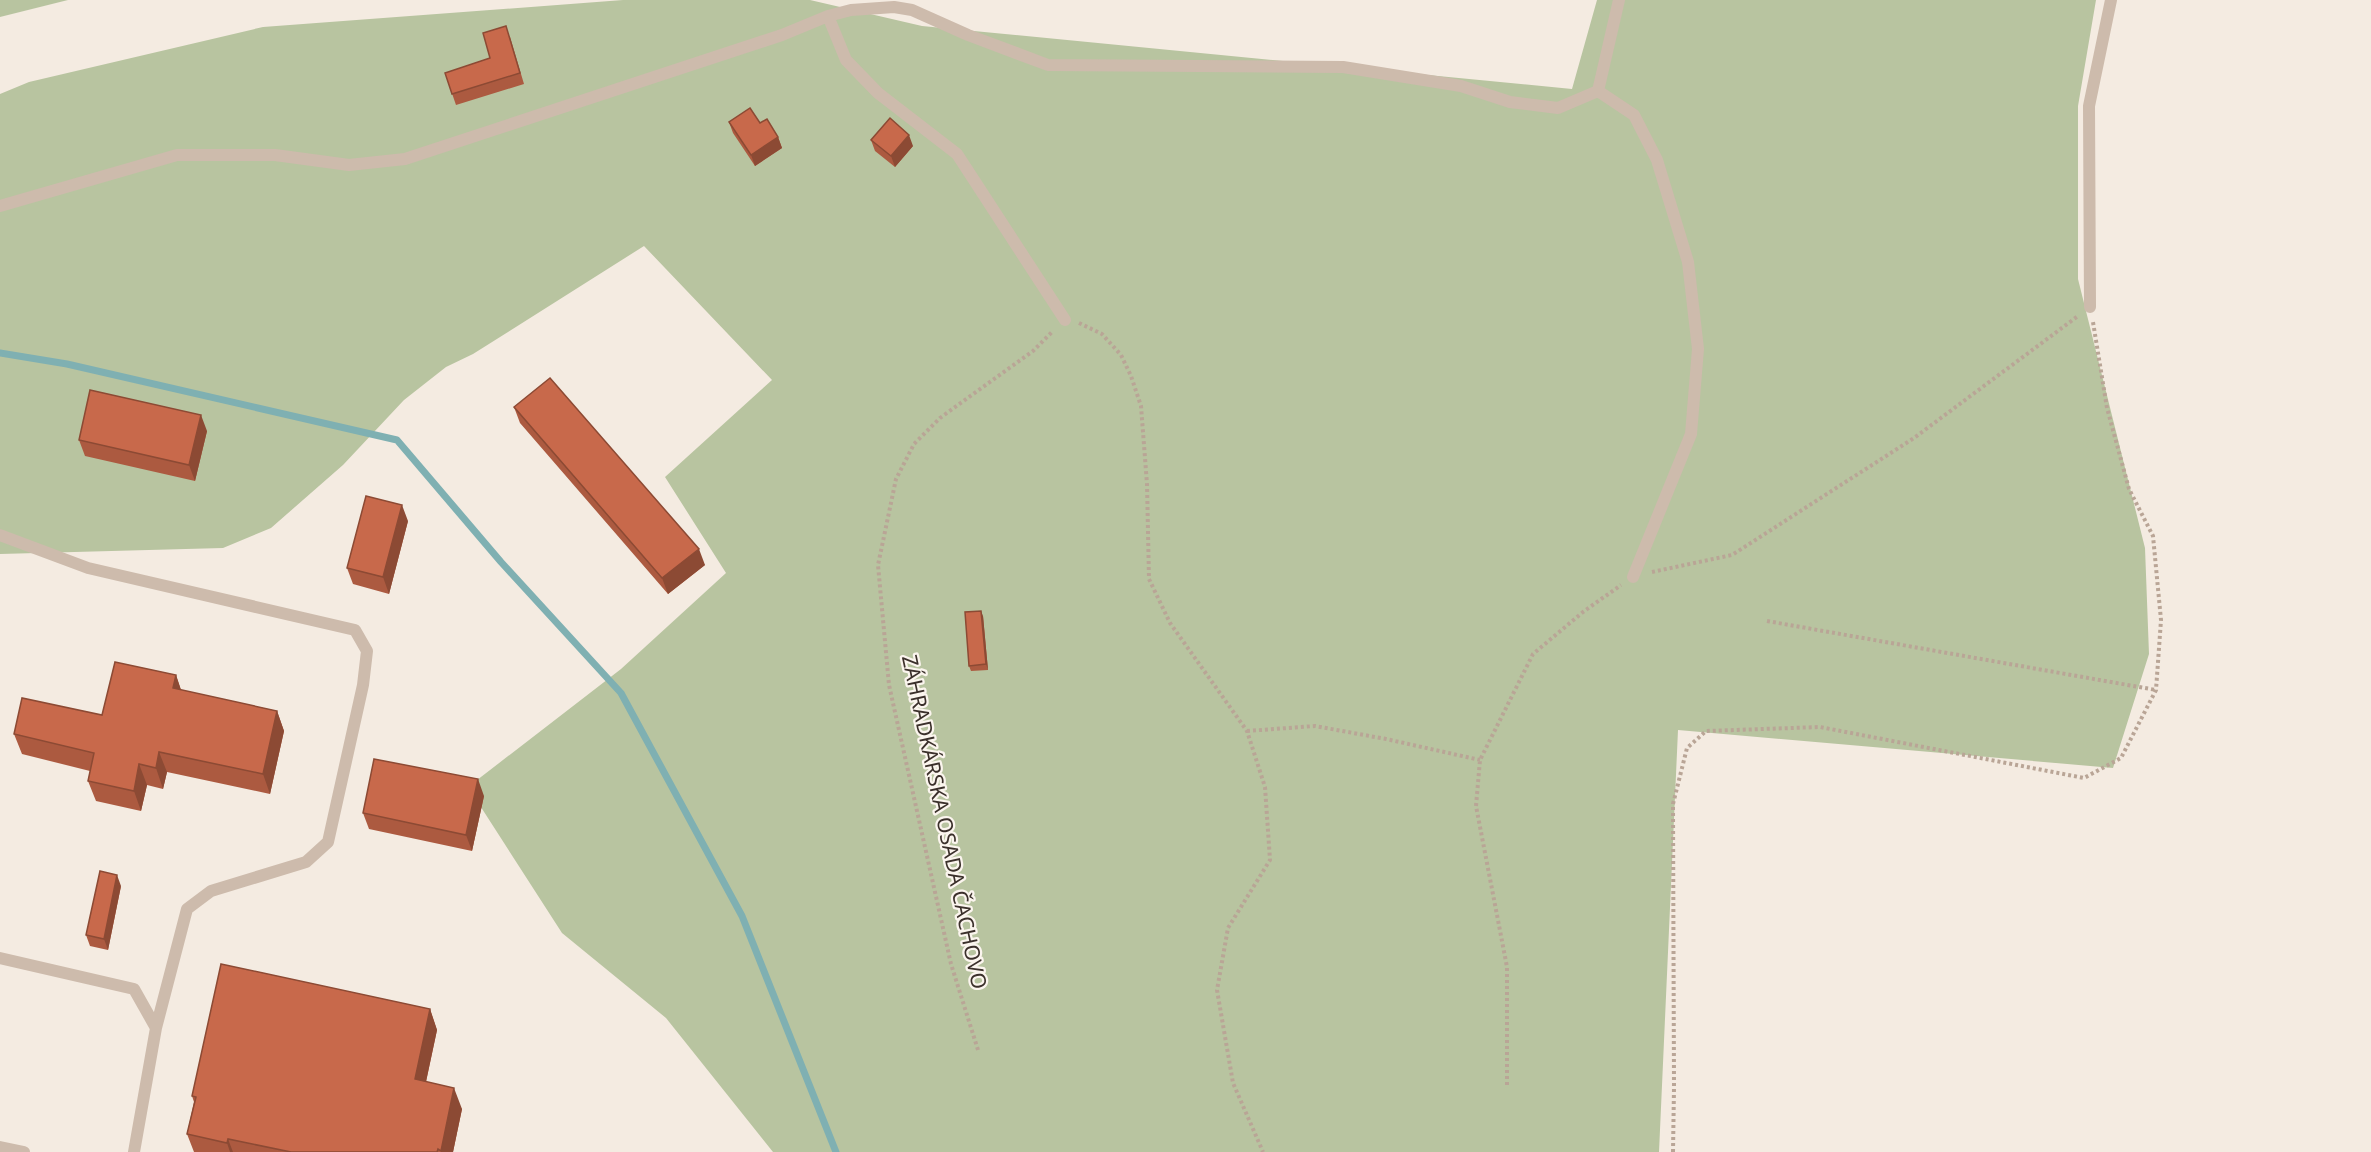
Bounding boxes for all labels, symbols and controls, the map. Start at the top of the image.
street label: ZÁHRADKÁRSKA OSADA ČACHOVO [896,652,994,991]

